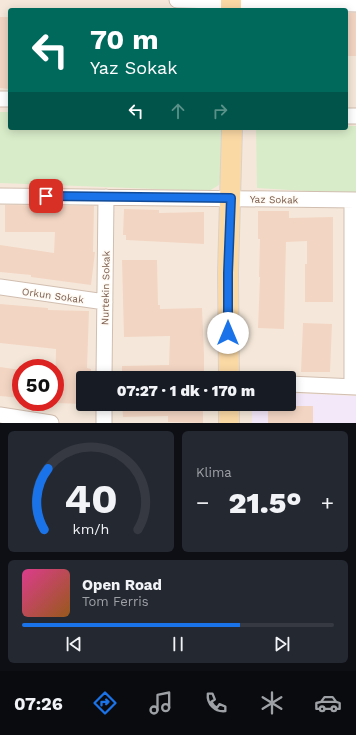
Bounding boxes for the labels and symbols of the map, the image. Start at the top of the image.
pin [29,179,63,213]
street label: Yaz Sokak [250,194,299,205]
street label: Nurtekin Sokak [99,250,112,325]
street label: Orkun Sokak [21,286,85,305]
position arrow [207,312,249,354]
speed limit sign: 50 [12,359,64,411]

